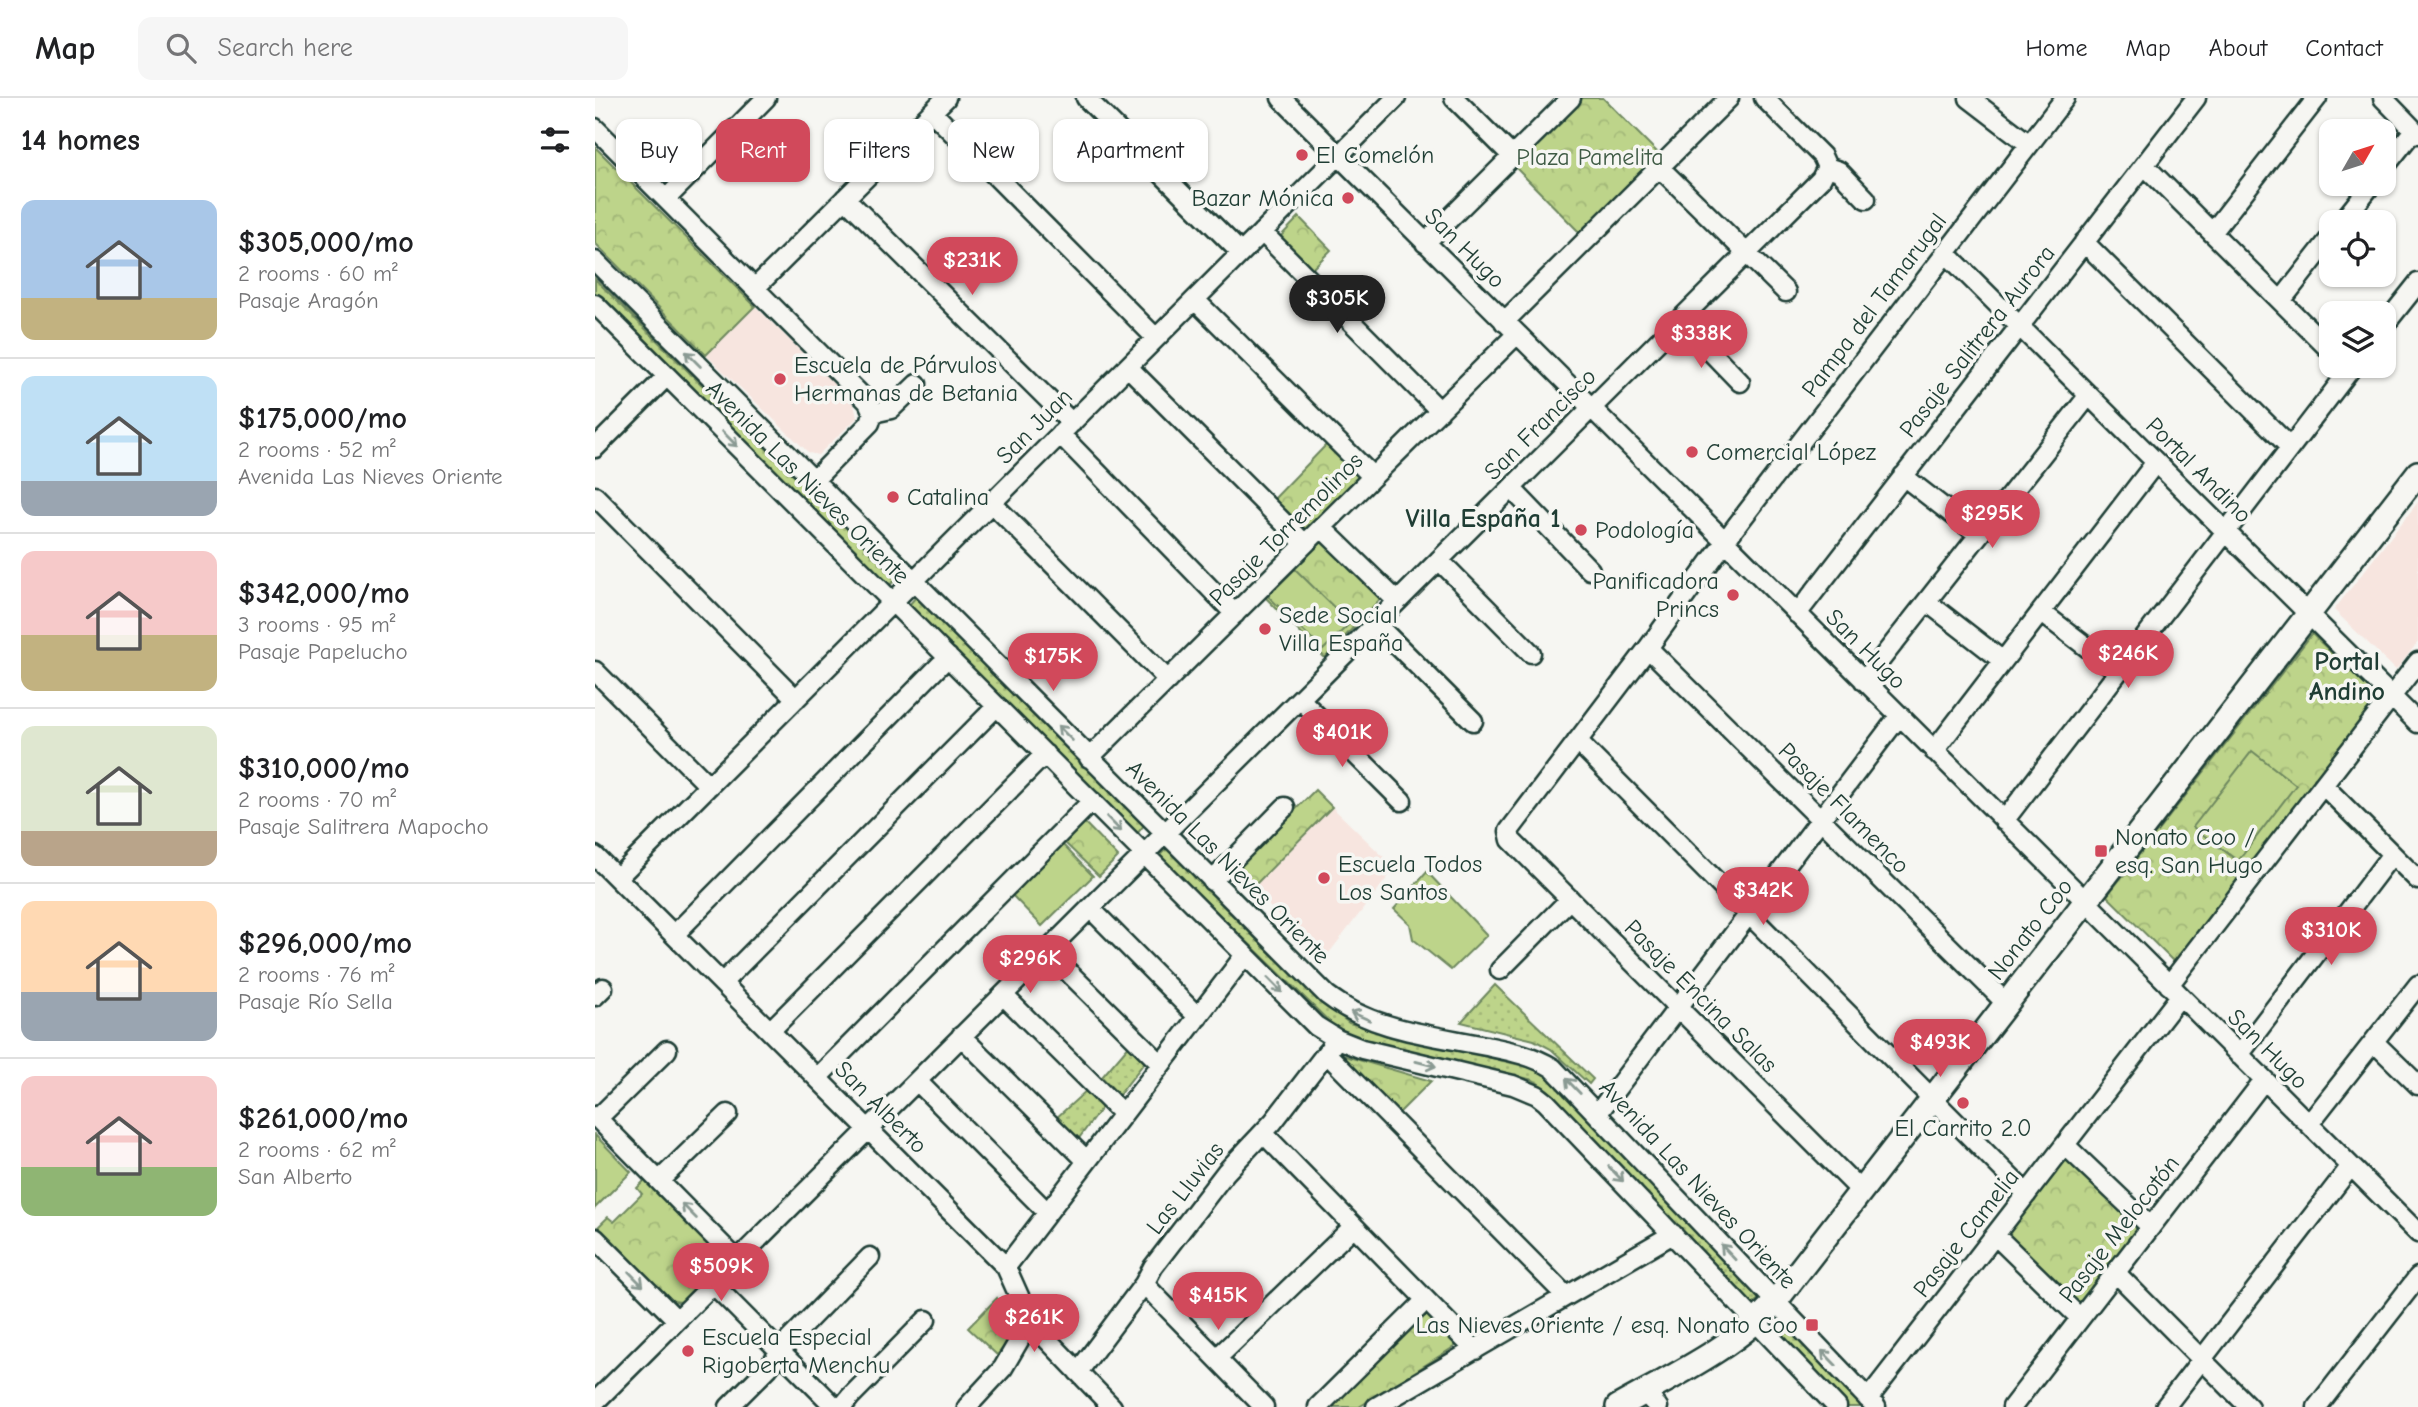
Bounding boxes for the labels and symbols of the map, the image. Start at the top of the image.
north arrow [2319,119,2396,196]
place label: El Comelón [1316,141,1434,169]
park label: Plaza Pamelita [1516,143,1664,171]
marker: El Comelón [1294,147,1310,163]
place label: Bazar Mónica [1191,184,1334,212]
marker: Bazar Mónica [1340,190,1356,206]
street label: San Hugo [1419,202,1511,294]
street label: Pampa del Tamarugal [1796,208,1952,402]
pin: $231K [923,238,1021,297]
street label: Pasaje Salitrera Aurora [1893,239,2061,443]
pin: $305K [1288,275,1386,335]
pin: $338K [1652,310,1750,370]
one-way arrow [684,351,701,368]
place label: Escuela de Párvulos Hermanas de Betania [794,351,1018,407]
street label: San Francisco [1478,362,1602,486]
marker: Escuela de Párvulos Hermanas de Betania [772,371,788,387]
street label: Avenida Las Nieves Oriente [700,374,916,590]
street label: San Juan [990,382,1078,470]
street label: Portal Andino [2140,411,2258,529]
one-way arrow [721,430,738,447]
place label: Comercial López [1706,438,1877,466]
marker: Comercial López [1684,444,1700,460]
street label: Pasaje Torremolinos [1203,446,1369,612]
place label: Catalina [907,483,989,511]
marker: Catalina [885,489,901,505]
pin: $295K [1943,490,2041,550]
district label: Villa España 1 [1405,504,1561,534]
place label: Podología [1595,516,1694,544]
marker: Podología [1573,522,1589,538]
place label: Panificadora Princs [1592,567,1719,623]
marker: Panificadora Princs [1725,587,1741,603]
place label: Sede Social Villa España [1279,601,1403,657]
street label: San Hugo [1820,603,1912,695]
marker: Sede Social Villa España [1257,621,1273,637]
pin: $246K [2079,630,2177,690]
pin: $175K [1004,634,1102,693]
district label: Portal Andino [2309,647,2385,707]
pin: $401K [1293,710,1391,769]
one-way arrow [1056,724,1073,741]
street label: Pasaje Flamenco [1773,737,1915,879]
street label: Avenida Las Nieves Oriente [1120,754,1336,970]
one-way arrow [1106,815,1123,832]
place label: Nonato Coo / esq. San Hugo [2115,823,2263,879]
marker: Nonato Coo / esq. San Hugo [2093,843,2109,859]
place label: Escuela Todos Los Santos [1338,850,1482,906]
pin: $342K [1714,868,1812,927]
marker: Escuela Todos Los Santos [1316,870,1332,886]
street label: Nonato Coo [1982,873,2078,985]
pin: $310K [2282,908,2380,967]
street label: Pasaje Encina Salas [1619,914,1783,1078]
pin: $296K [981,936,1079,995]
one-way arrow [1266,976,1283,993]
street label: San Hugo [2222,1003,2314,1095]
one-way arrow [1350,1009,1371,1022]
pin: $493K [1891,1020,1989,1079]
street label: San Alberto [829,1055,933,1159]
one-way arrow [1414,1058,1437,1071]
street label: Avenida Las Nieves Oriente [1594,1073,1802,1295]
one-way arrow [1564,1078,1581,1095]
marker: El Carrito 2.0 [1955,1095,1971,1111]
place label: El Carrito 2.0 [1894,1114,2032,1142]
street label: Las Lluvias [1140,1136,1230,1240]
street label: Pasaje Melocotón [2053,1150,2185,1308]
street label: Pasaje Camelia [1907,1163,2025,1303]
one-way arrow [1607,1165,1624,1182]
one-way arrow [681,1203,698,1220]
pin: $509K [672,1244,770,1303]
one-way arrow [1720,1244,1737,1261]
one-way arrow [627,1270,644,1287]
pin: $415K [1169,1272,1267,1332]
pin: $261K [985,1294,1083,1354]
place label: Las Nieves Oriente / esq. Nonato Coo [1416,1311,1798,1339]
marker: Las Nieves Oriente / esq. Nonato Coo [1804,1317,1820,1333]
place label: Escuela Especial Rigoberta Menchu [702,1323,890,1379]
marker: Escuela Especial Rigoberta Menchu [680,1343,696,1359]
one-way arrow [1820,1350,1837,1367]

